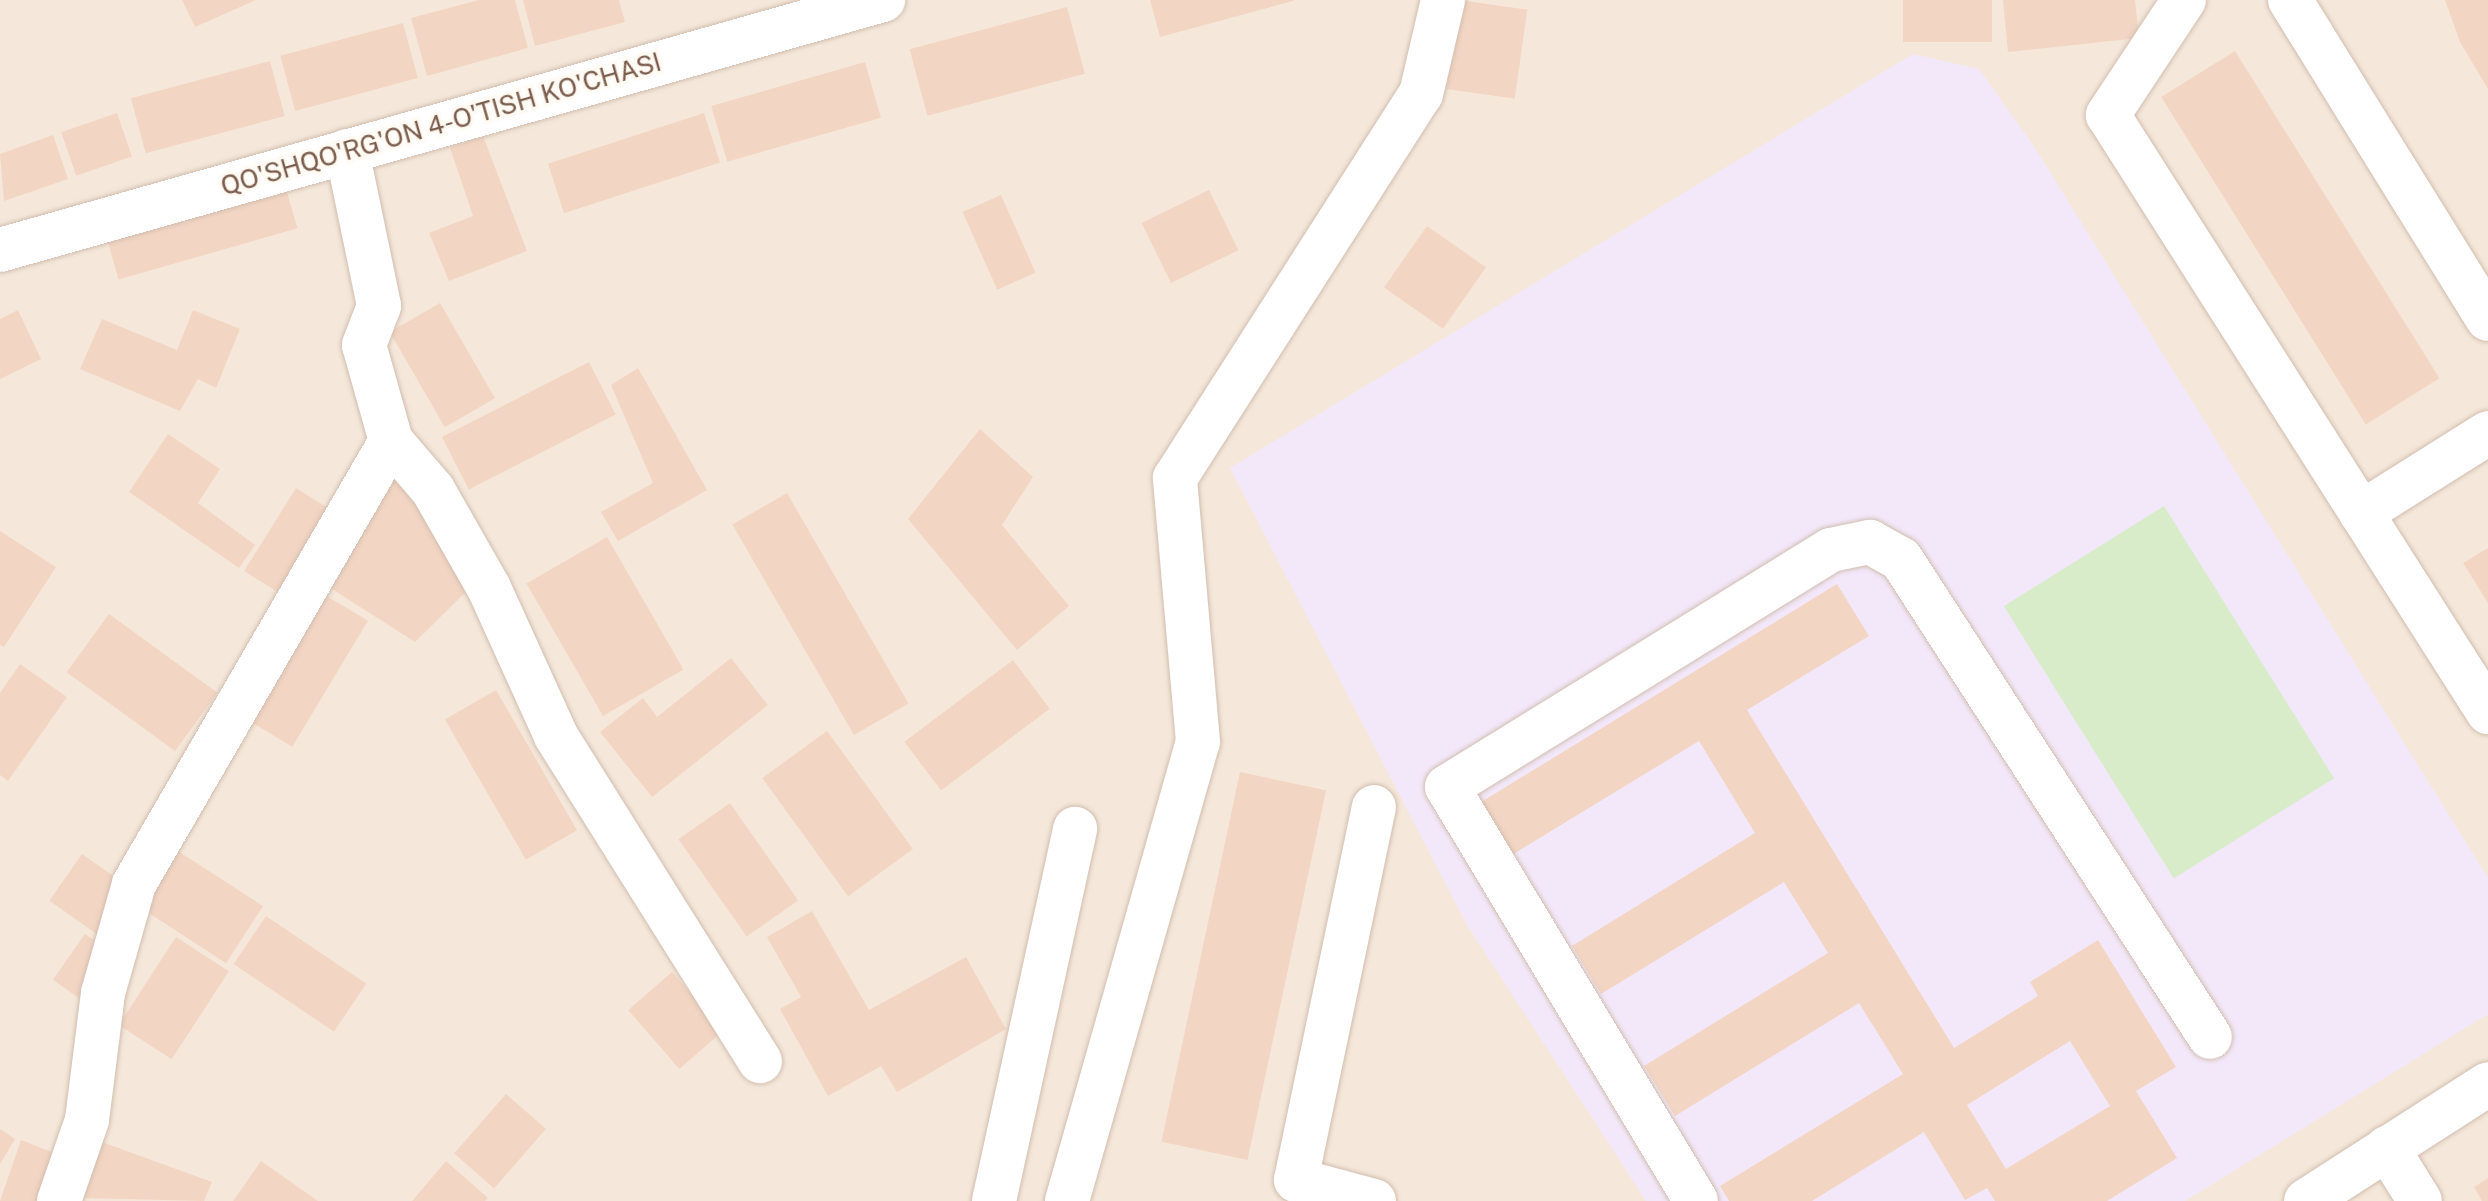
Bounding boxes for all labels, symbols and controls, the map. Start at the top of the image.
street label: QO'SHQO'RG'ON 4-O'TISH KO'CHASI [217,46,665,202]

